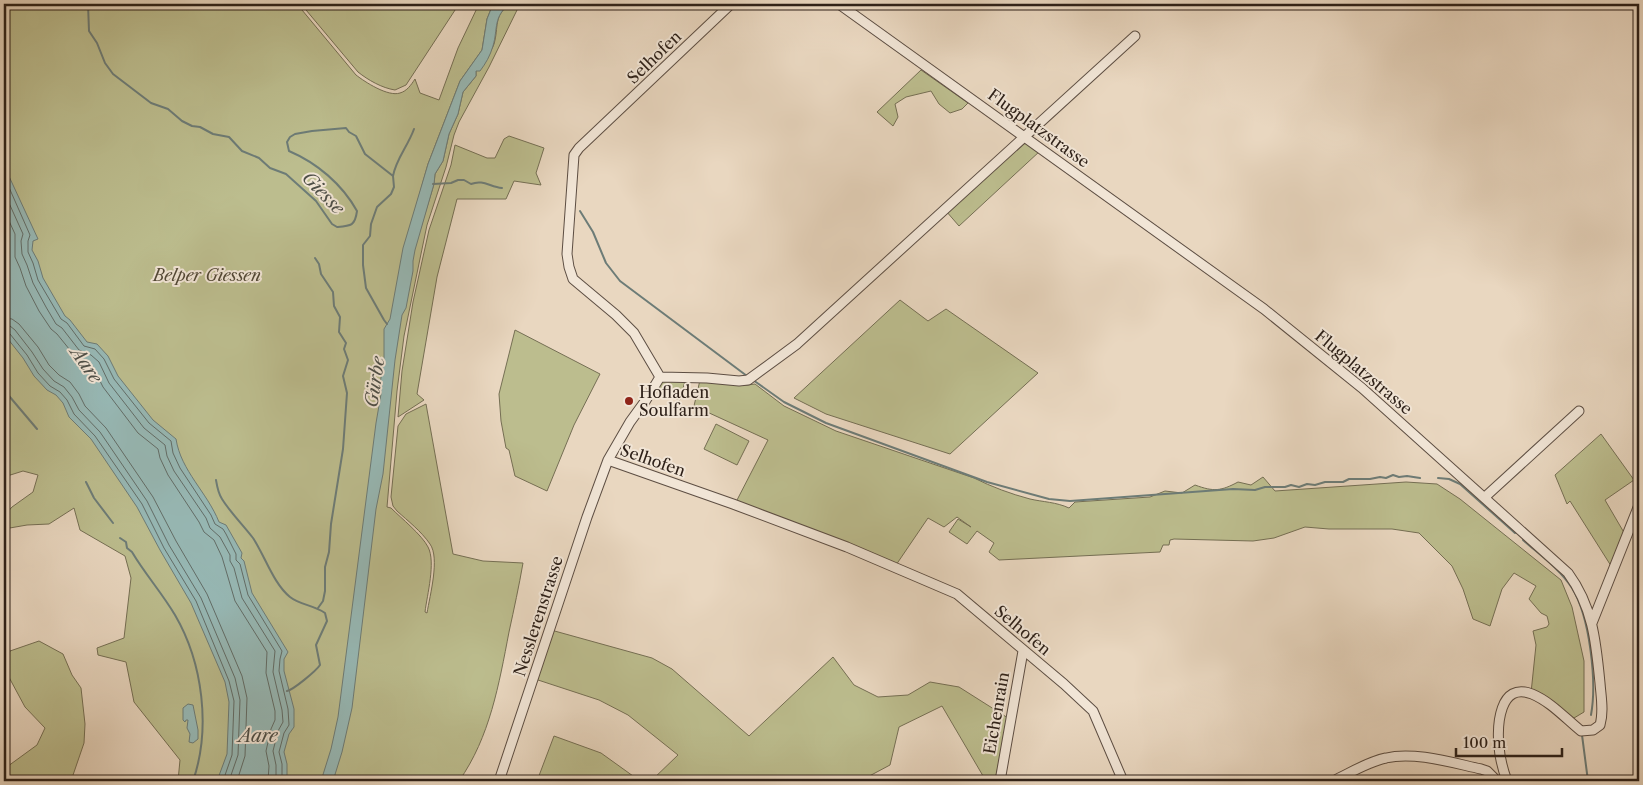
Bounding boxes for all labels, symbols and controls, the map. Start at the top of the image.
street label: Selhofen [623,26,685,88]
street label: Flugplatzstrasse [984,84,1094,172]
water label: Giesse [297,167,350,220]
park label: Belper Giessen [151,265,261,285]
street label: Flugplatzstrasse [1311,325,1417,419]
water label: Aare [64,340,107,388]
water label: Gürbe [361,354,390,409]
place label: Hofladen Soulfarm [639,382,709,420]
marker: Hofladen Soulfarm [623,395,635,407]
street label: Selhofen [618,440,688,480]
street label: Nesslerenstrasse [509,553,567,679]
street label: Selhofen [991,601,1055,659]
street label: Eichenrain [979,670,1013,756]
water label: Aare [235,725,279,747]
scale bar [1456,725,1562,757]
text: 100 m [1463,733,1506,752]

